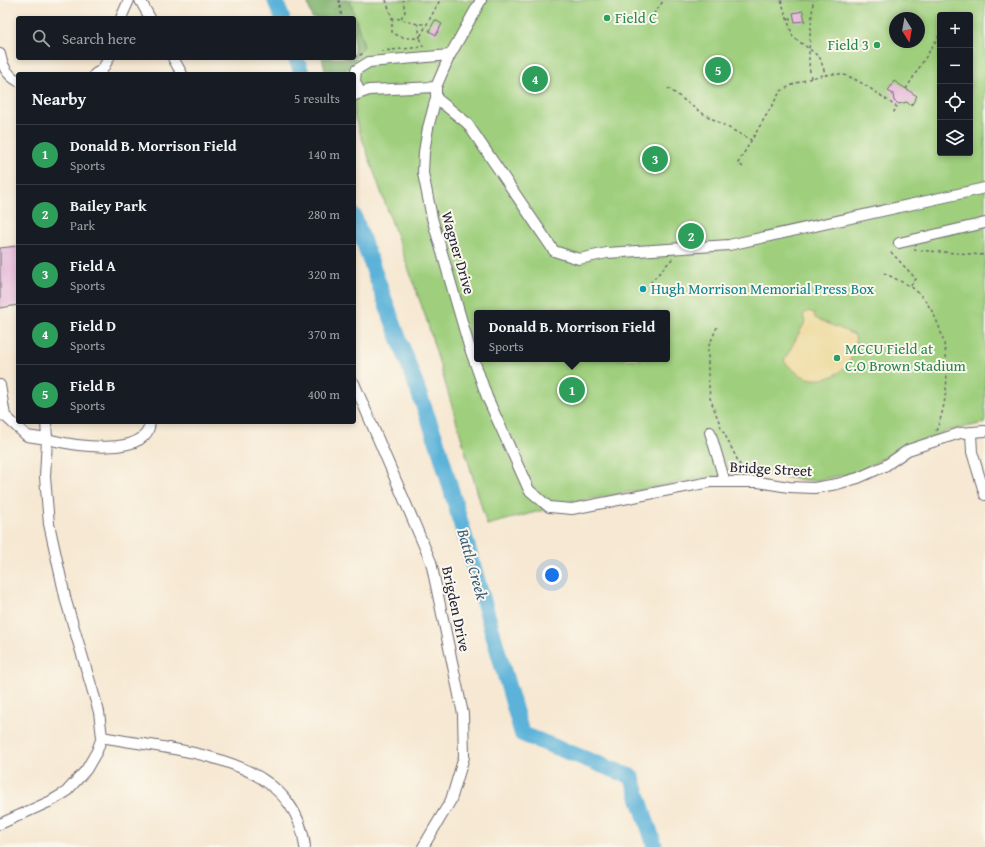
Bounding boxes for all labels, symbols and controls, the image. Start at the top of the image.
place label: Field C [615,7,657,28]
north arrow [889,12,925,48]
map controls [937,12,973,156]
button: + [937,12,973,48]
marker: Field C [602,13,612,23]
search box [16,16,356,60]
icon: search [30,27,52,49]
text: Search here [62,28,136,49]
place label: Field 3 [828,34,869,55]
marker: Field 3 [872,40,882,50]
button: − [937,48,973,84]
pin: 5 [705,55,731,85]
pin: 4 [522,64,548,94]
button: locate [937,84,973,120]
text: Nearby [32,86,86,111]
text: 5 results [294,89,340,108]
button: layers [937,120,973,156]
text: Donald B. Morrison Field [70,135,237,156]
pin: 3 [642,144,668,174]
text: 1 [42,145,48,164]
text: 140 m [308,145,340,164]
text: Sports [70,156,105,175]
text: Bailey Park [70,195,146,216]
text: 2 [42,205,48,224]
text: 280 m [308,205,340,224]
street label: Wagner Drive [437,209,480,297]
text: Park [70,216,95,235]
pin: 2 [678,221,704,251]
text: Field A [70,255,116,276]
text: 3 [42,265,48,284]
text: 320 m [308,265,340,284]
text: Sports [70,276,105,295]
place label: Hugh Morrison Memorial Press Box [651,278,874,299]
marker: Hugh Morrison Memorial Press Box [638,284,648,294]
popup [474,310,670,362]
text: Field D [70,315,116,336]
text: Donald B. Morrison Field [489,316,655,337]
text: 4 [42,325,48,344]
text: 370 m [308,325,340,344]
text: Sports [70,336,105,355]
text: Sports [489,337,524,356]
place label: MCCU Field at C.O Brown Stadium [845,338,967,376]
marker: MCCU Field at C.O Brown Stadium [832,353,842,363]
text: Field B [70,375,116,396]
pin: 1 [559,375,585,405]
text: 5 [42,385,48,404]
text: 400 m [308,385,340,404]
text: Sports [70,396,105,415]
street label: Bridge Street [729,456,814,481]
water label: Battle Creek [451,525,495,603]
street label: Brigden Drive [437,564,476,654]
your location [542,565,562,585]

